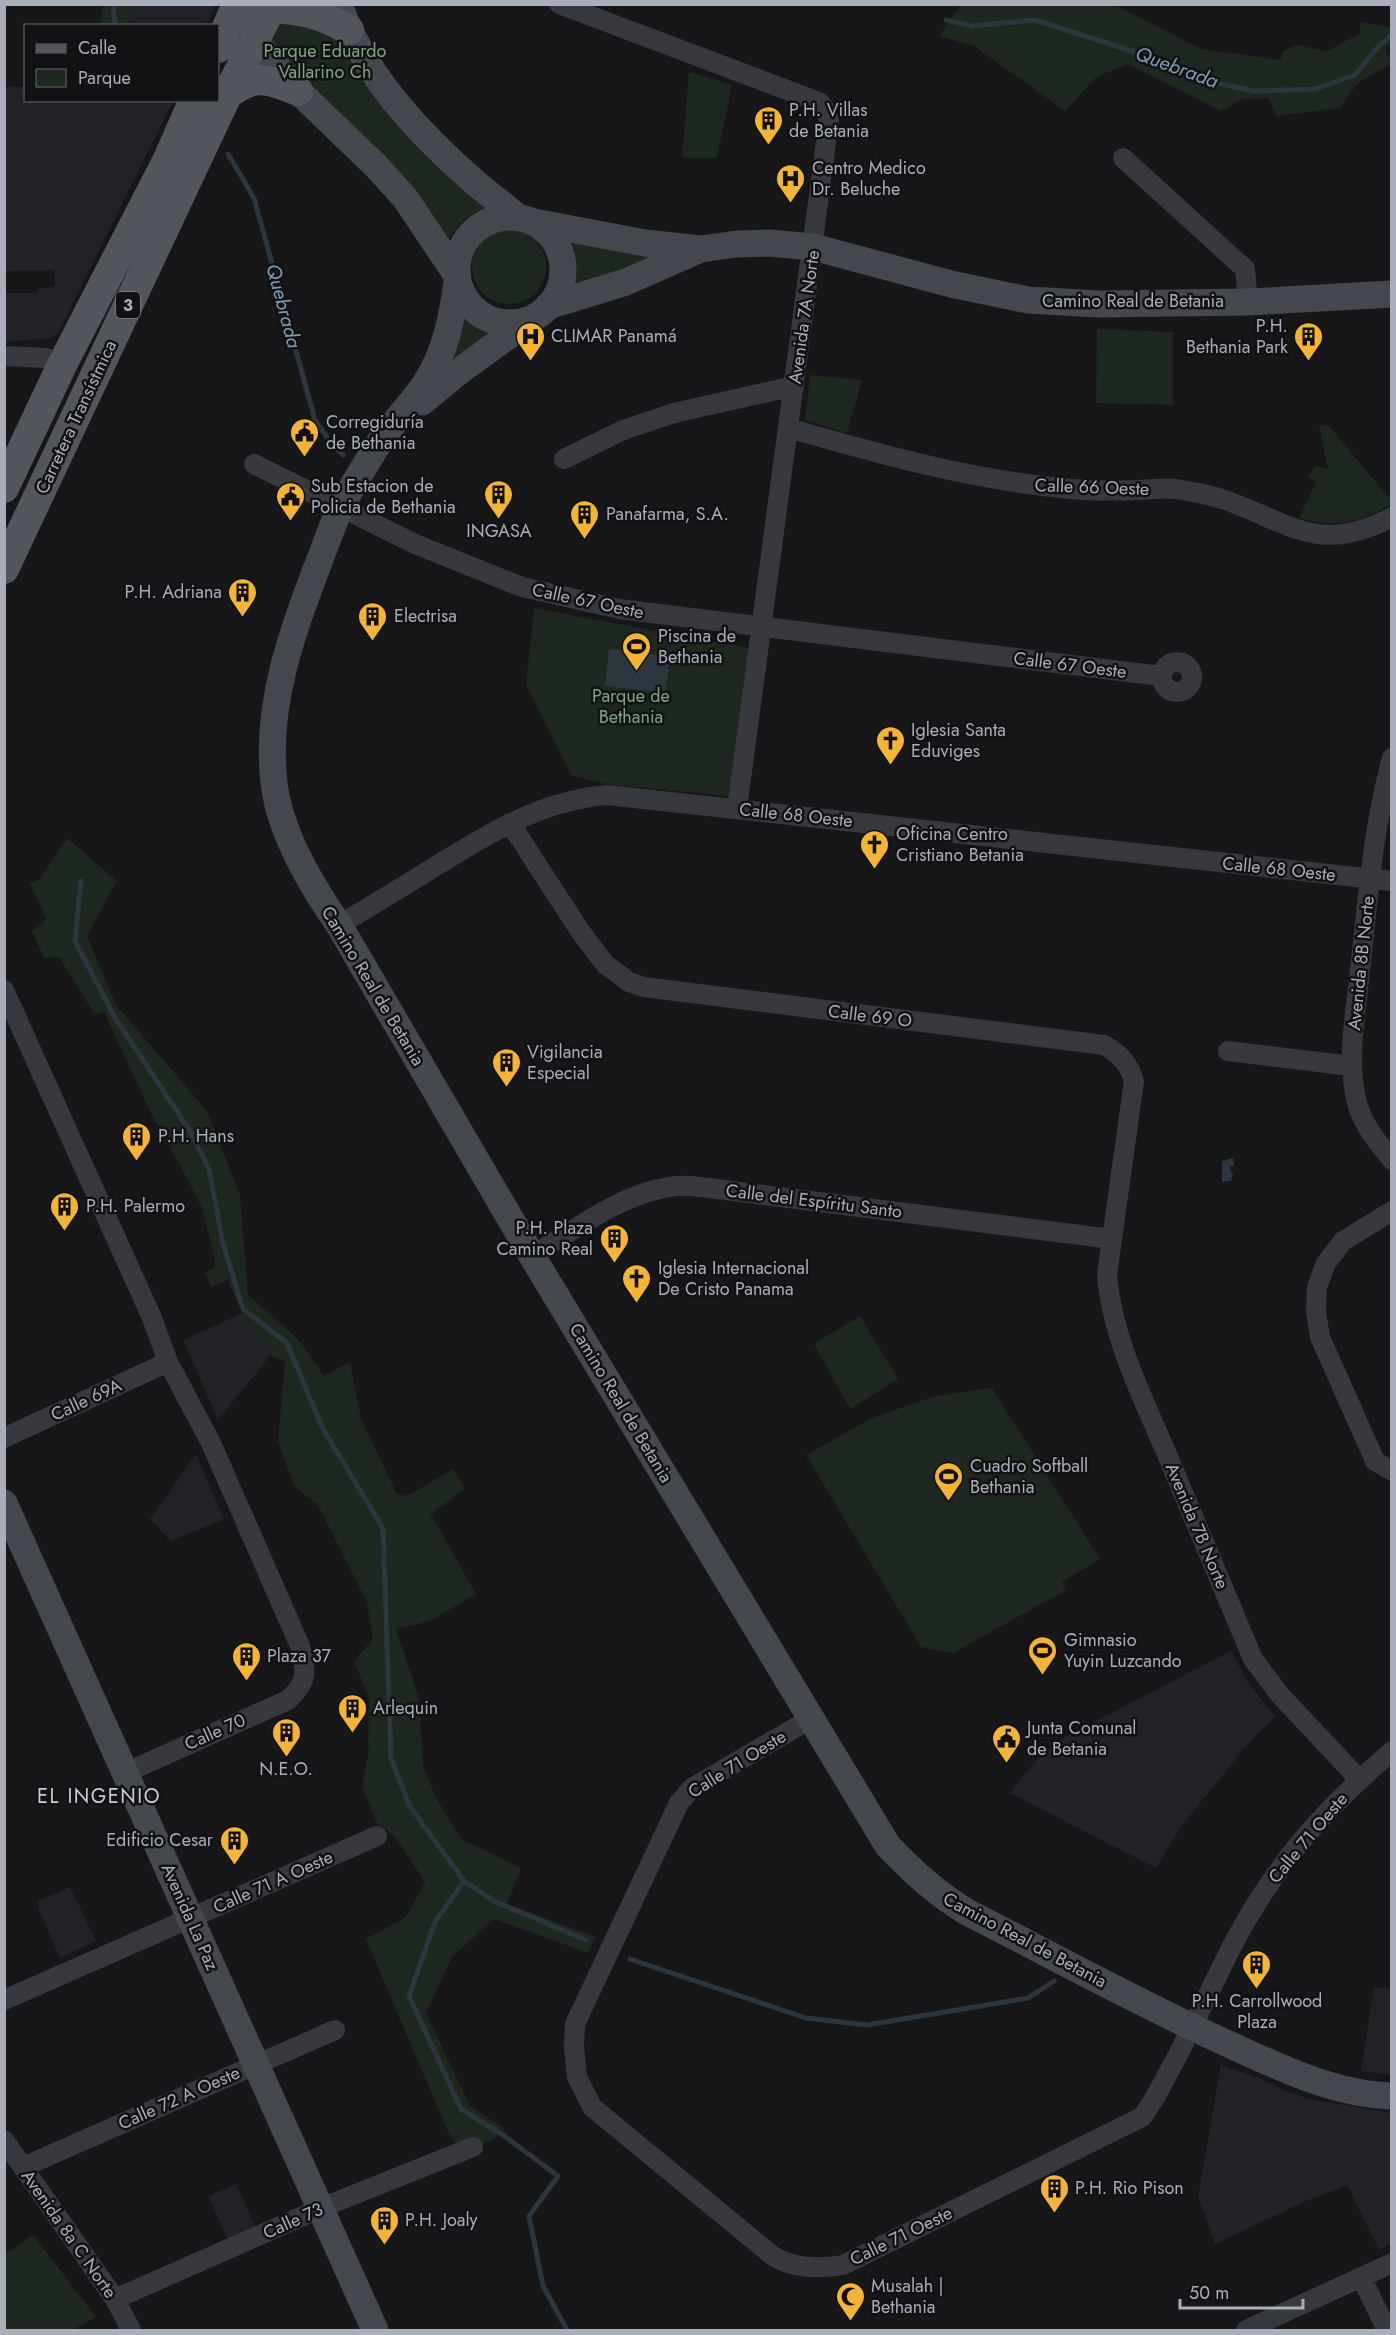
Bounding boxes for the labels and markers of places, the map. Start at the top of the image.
place label: P.H. Villas de Betania [789,97,869,144]
building icon: P.H. Villas de Betania [752,104,784,146]
place label: Centro Medico Dr. Beluche [812,155,926,202]
hospital icon: Centro Medico Dr. Beluche [775,162,807,204]
place label: P.H. Bethania Park [1186,313,1288,360]
hospital icon: CLIMAR Panamá [514,320,546,362]
building icon: P.H. Bethania Park [1293,320,1325,362]
place label: CLIMAR Panamá [551,323,677,349]
place label: Corregiduría de Bethania [326,409,424,456]
public building icon: Corregiduría de Bethania [289,416,321,458]
place label: Sub Estacion de Policia de Bethania [311,473,456,520]
building icon: INGASA [483,478,515,520]
public building icon: Sub Estacion de Policia de Bethania [274,480,306,522]
building icon: Panafarma, S.A. [569,498,601,540]
place label: Panafarma, S.A. [606,501,729,527]
place label: INGASA [466,518,532,544]
building icon: P.H. Adriana [227,576,259,618]
place label: P.H. Adriana [125,579,222,605]
building icon: Electrisa [357,600,389,642]
place label: Electrisa [394,603,457,629]
place label: Piscina de Bethania [658,623,736,670]
sports icon: Piscina de Bethania [621,630,653,672]
place label: Iglesia Santa Eduviges [911,717,1006,764]
church icon: Iglesia Santa Eduviges [874,724,906,766]
place label: Oficina Centro Cristiano Betania [896,821,1024,868]
church icon: Oficina Centro Cristiano Betania [859,828,891,870]
place label: Vigilancia Especial [527,1039,603,1086]
building icon: Vigilancia Especial [490,1046,522,1088]
building icon: P.H. Hans [121,1120,153,1162]
place label: P.H. Hans [158,1123,234,1149]
building icon: P.H. Palermo [49,1190,81,1232]
place label: P.H. Palermo [86,1193,185,1219]
place label: P.H. Plaza Camino Real [496,1215,593,1262]
building icon: P.H. Plaza Camino Real [598,1222,630,1264]
place label: Iglesia Internacional De Cristo Panama [658,1255,809,1302]
church icon: Iglesia Internacional De Cristo Panama [621,1262,653,1304]
place label: Cuadro Softball Bethania [970,1453,1088,1500]
sports icon: Cuadro Softball Bethania [933,1460,965,1502]
place label: Gimnasio Yuyin Luzcando [1064,1627,1182,1674]
sports icon: Gimnasio Yuyin Luzcando [1027,1634,1059,1676]
building icon: Plaza 37 [230,1640,262,1682]
place label: Plaza 37 [267,1643,332,1669]
building icon: Arlequin [336,1692,368,1734]
place label: Arlequin [373,1695,438,1721]
place label: Junta Comunal de Betania [1025,1715,1137,1762]
building icon: N.E.O. [270,1716,302,1758]
public building icon: Junta Comunal de Betania [990,1722,1022,1764]
place label: N.E.O. [259,1756,313,1782]
building icon: Edificio Cesar [218,1824,250,1866]
place label: Edificio Cesar [106,1827,214,1853]
building icon: P.H. Carrollwood Plaza [1241,1948,1273,1990]
place label: P.H. Carrollwood Plaza [1192,1988,1322,2035]
building icon: P.H. Rio Pison [1038,2172,1070,2214]
place label: P.H. Rio Pison [1075,2175,1184,2201]
building icon: P.H. Joaly [368,2204,400,2246]
place label: P.H. Joaly [405,2207,478,2233]
place label: Musalah | Bethania [871,2273,944,2320]
mosque icon: Musalah | Bethania [834,2280,866,2322]

